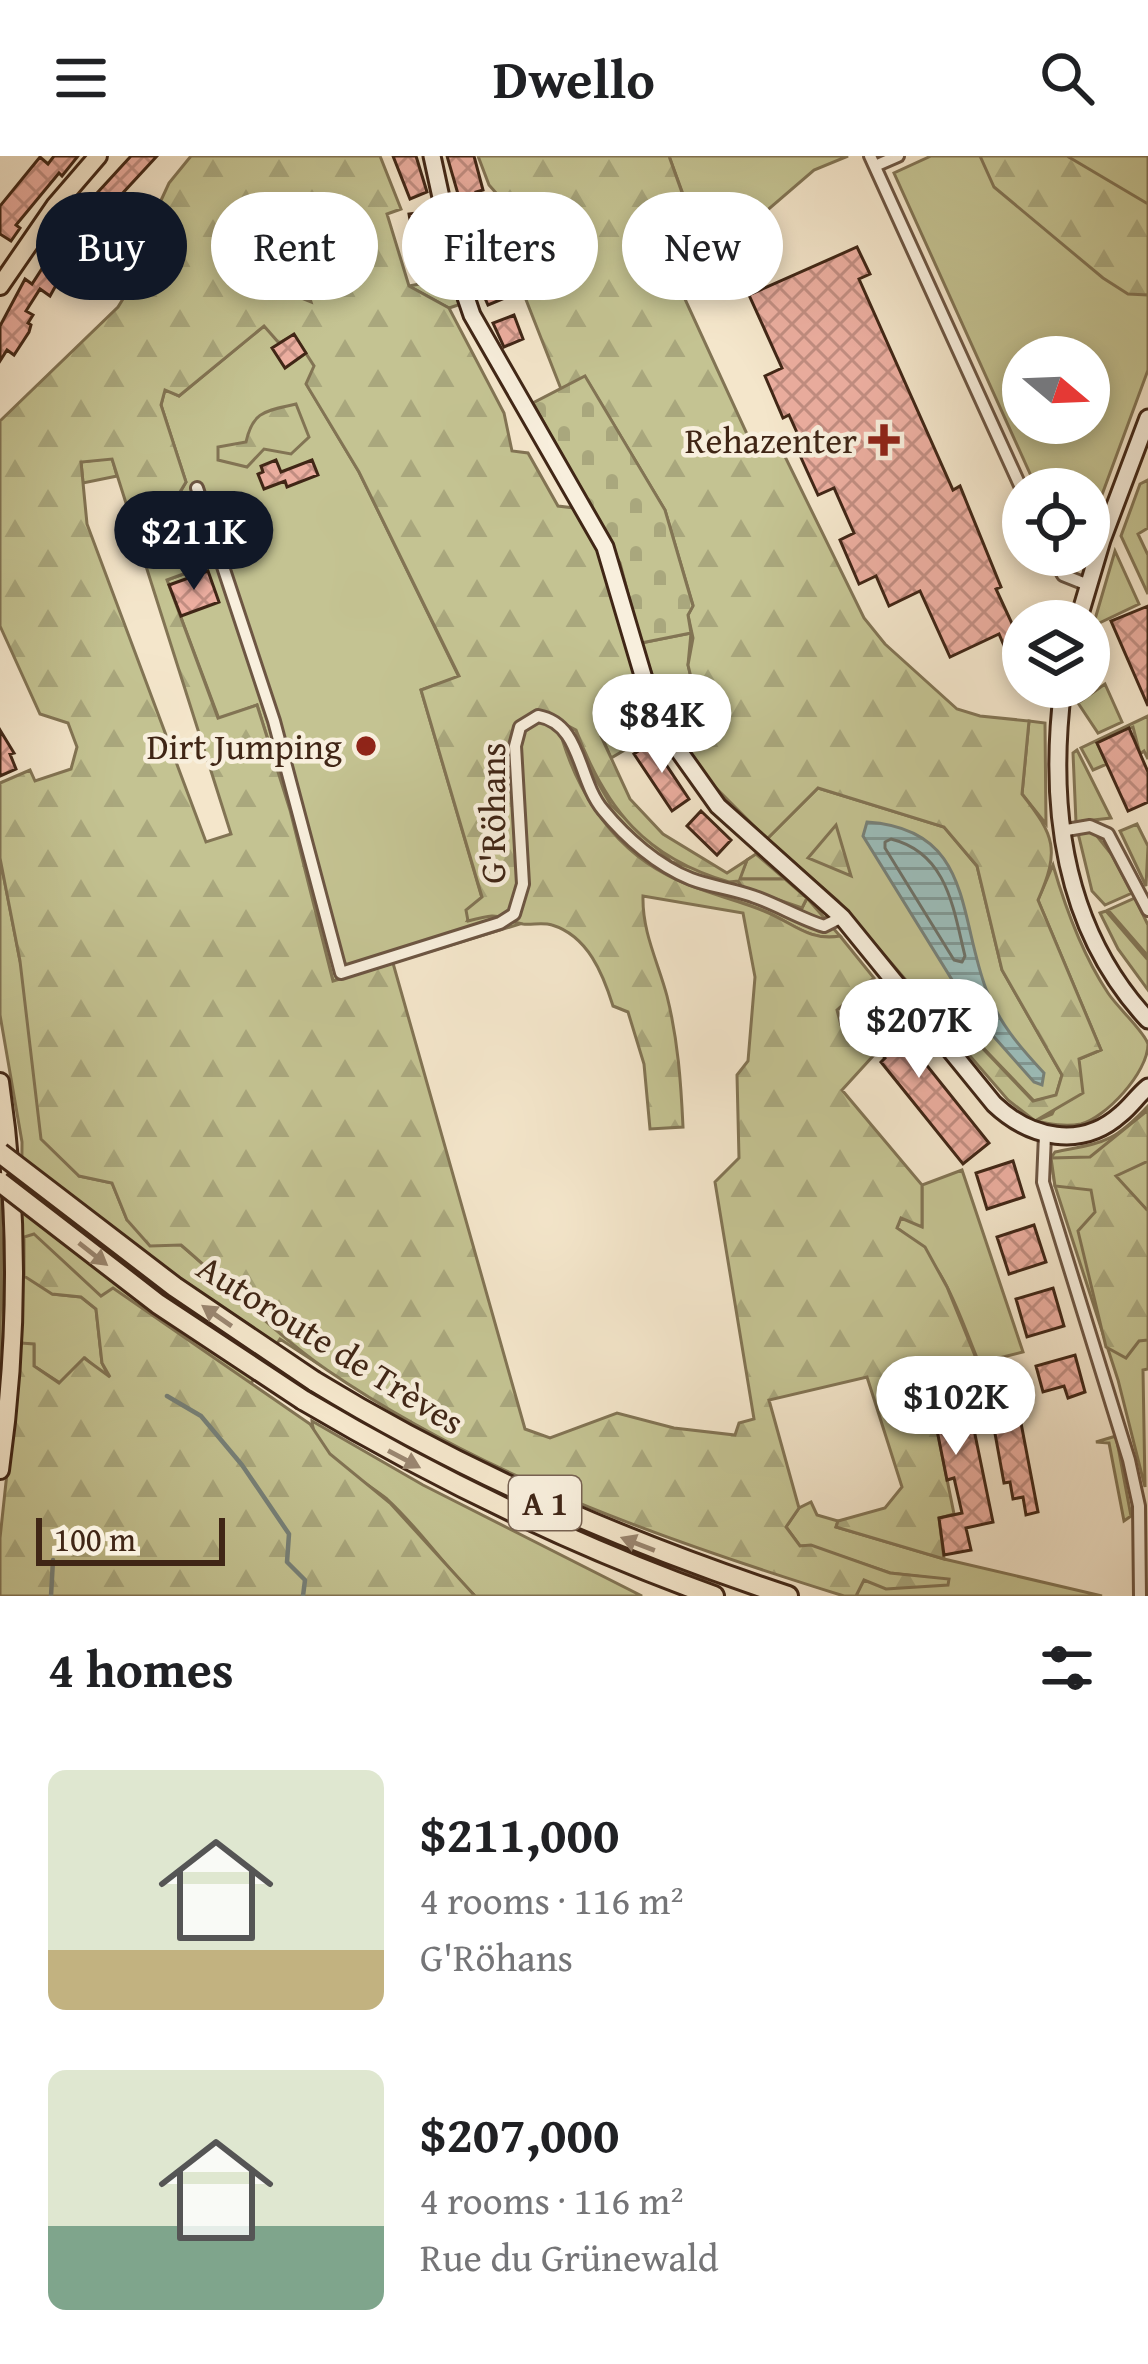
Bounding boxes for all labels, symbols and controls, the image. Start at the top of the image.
text: Dwello [493,39,655,118]
icon: menu [48,45,114,111]
icon: search [1034,45,1100,111]
chip: Buy [36,192,187,300]
chip: Rent [211,192,378,300]
chip: Filters [402,192,598,300]
chip: New [622,192,783,300]
north arrow [1002,336,1110,444]
map controls [1002,336,1110,708]
place label: Rehazenter [685,413,857,466]
marker: Rehazenter [868,424,900,456]
button: locate [1002,468,1110,576]
pin: $211K [110,491,278,593]
text: $211K [141,501,247,558]
button: layers [1002,600,1110,708]
pin: $84K [591,674,733,776]
text: $84K [619,684,705,741]
place label: Dirt Jumping [147,719,342,772]
marker: Dirt Jumping [353,733,379,759]
street label: G'Röhans [465,742,518,884]
pin: $207K [835,979,1003,1081]
text: $207K [866,989,972,1046]
street label: Autoroute de Trèves [187,1240,475,1447]
one-way arrow [77,1241,108,1265]
one-way arrow [201,1306,233,1329]
pin: $102K [872,1356,1040,1458]
text: $102K [903,1366,1009,1423]
one-way arrow [386,1448,421,1469]
road number: A 1 [509,1476,581,1530]
scale bar [36,1512,225,1565]
text: 100 m [54,1515,136,1563]
one-way arrow [620,1533,656,1552]
text: 4 homes [48,1631,234,1706]
icon: filters [1034,1635,1100,1701]
text: $211,000 [420,1796,619,1871]
icon: home [144,1818,288,1962]
text: 4 rooms · 116 m² [420,1871,684,1928]
text: G'Röhans [420,1928,573,1985]
text: $207,000 [420,2096,619,2171]
icon: home [144,2118,288,2262]
text: 4 rooms · 116 m² [420,2171,684,2228]
text: Rue du Grünewald [420,2228,719,2285]

